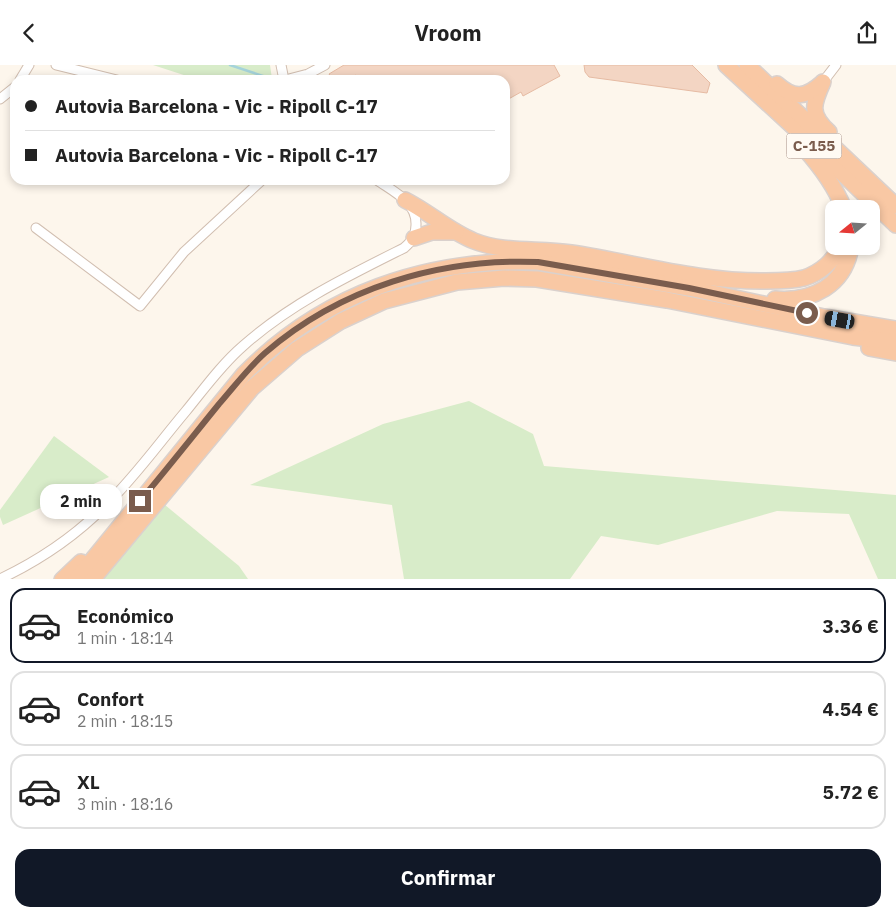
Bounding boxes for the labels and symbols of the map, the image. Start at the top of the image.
road number: C-155 [786,133,842,159]
north arrow [825,200,880,255]
route start [796,302,818,324]
car [823,310,856,330]
callout: 2 min [40,483,122,519]
route end [129,490,151,512]

